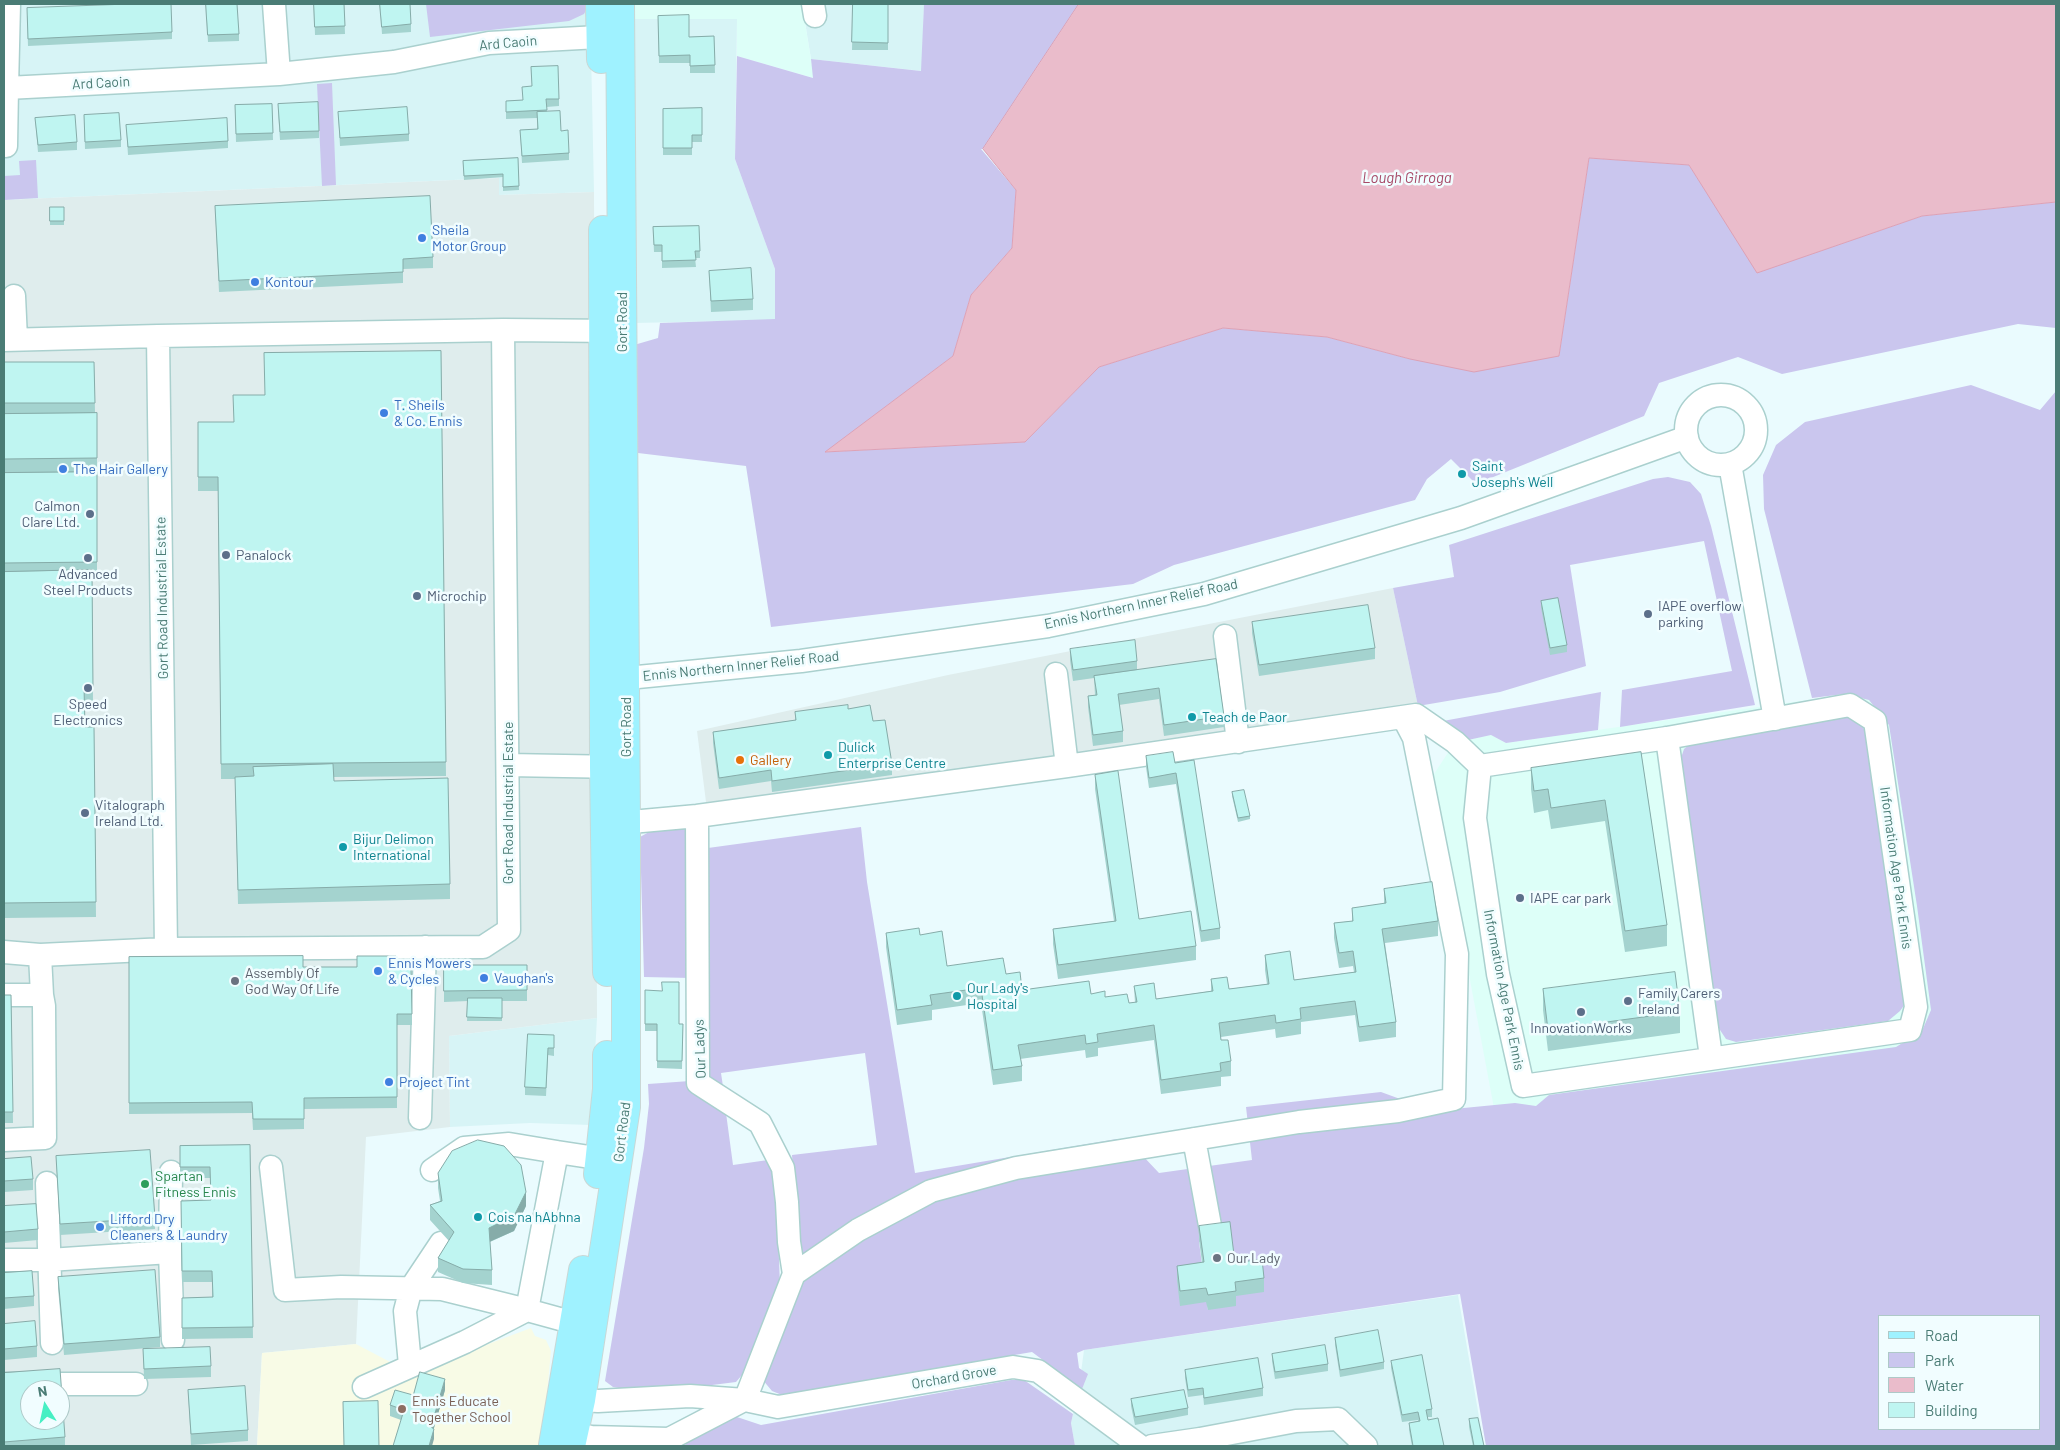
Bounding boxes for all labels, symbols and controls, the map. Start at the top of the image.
street label: Ard Caoin [478,32,538,54]
street label: Ard Caoin [71,73,131,93]
water label: Lough Girroga [1362,169,1452,187]
place label: Sheila Motor Group [432,222,506,254]
marker: Sheila Motor Group [416,232,428,244]
place label: Kontour [265,274,314,290]
marker: Kontour [249,276,261,288]
street label: Gort Road [614,292,630,352]
place label: T. Sheils & Co. Ennis [394,397,463,430]
marker: T. Sheils & Co. Ennis [378,407,390,419]
place label: Saint Joseph's Well [1472,458,1553,491]
place label: The Hair Gallery [73,461,168,477]
marker: The Hair Gallery [57,463,69,475]
marker: Saint Joseph's Well [1456,468,1468,480]
place label: Calmon Clare Ltd. [22,498,80,530]
marker: Calmon Clare Ltd. [84,508,96,520]
street label: Gort Road Industrial Estate [152,516,172,680]
place label: Panalock [236,547,291,563]
marker: Panalock [220,549,232,561]
marker: Advanced Steel Products [82,552,94,564]
place label: Advanced Steel Products [43,566,133,598]
street label: Ennis Northern Inner Relief Road [1043,575,1239,633]
place label: Microchip [427,588,487,604]
marker: Microchip [411,590,423,602]
place label: IAPE overflow parking [1658,598,1742,630]
marker: IAPE overflow parking [1642,608,1654,620]
street label: Ennis Northern Inner Relief Road [642,647,840,685]
marker: Speed Electronics [82,682,94,694]
place label: Speed Electronics [53,696,123,729]
street label: Gort Road [618,697,634,757]
place label: Teach de Paor [1202,709,1287,725]
marker: Teach de Paor [1186,711,1198,723]
street label: Gort Road Industrial Estate [500,722,516,884]
place label: Dulick Enterprise Centre [838,739,946,772]
marker: Dulick Enterprise Centre [822,749,834,761]
place label: Gallery [750,752,791,768]
marker: Gallery [734,754,746,766]
street label: Information Age Park Ennis [1876,786,1916,950]
place label: Vitalograph Ireland Ltd. [95,797,165,830]
marker: Vitalograph Ireland Ltd. [79,807,91,819]
place label: Bijur Delimon International [353,831,434,864]
marker: Bijur Delimon International [337,841,349,853]
place label: IAPE car park [1530,890,1611,906]
marker: IAPE car park [1514,892,1526,904]
street label: Information Age Park Ennis [1480,908,1528,1072]
place label: Ennis Mowers & Cycles [388,955,471,988]
place label: Assembly Of God Way Of Life [245,965,339,998]
marker: Ennis Mowers & Cycles [372,965,384,977]
place label: Vaughan's [494,970,554,986]
marker: Vaughan's [478,972,490,984]
marker: Assembly Of God Way Of Life [229,975,241,987]
place label: Our Lady's Hospital [967,980,1029,1012]
place label: Family Carers Ireland [1638,985,1720,1018]
marker: Our Lady's Hospital [951,990,963,1002]
marker: Family Carers Ireland [1622,995,1634,1007]
marker: InnovationWorks [1575,1006,1587,1018]
street label: Our Ladys [691,1019,709,1079]
place label: InnovationWorks [1530,1020,1632,1036]
place label: Project Tint [399,1074,470,1090]
marker: Project Tint [383,1076,395,1088]
street label: Gort Road [610,1101,634,1163]
place label: Spartan Fitness Ennis [155,1168,236,1200]
marker: Spartan Fitness Ennis [139,1178,151,1190]
place label: Cois na hAbhna [488,1209,581,1225]
place label: Lifford Dry Cleaners & Laundry [110,1211,227,1244]
marker: Cois na hAbhna [472,1211,484,1223]
marker: Lifford Dry Cleaners & Laundry [94,1221,106,1233]
place label: Our Lady [1227,1250,1280,1266]
marker: Our Lady [1211,1252,1223,1264]
legend [1878,1315,2040,1430]
text: Road [1925,1326,1958,1344]
text: Park [1925,1351,1954,1369]
street label: Orchard Grove [910,1361,998,1393]
text: Water [1925,1376,1964,1394]
north arrow [20,1380,70,1430]
text: N [36,1382,49,1400]
place label: Ennis Educate Together School [412,1393,511,1425]
text: Building [1925,1401,1978,1419]
marker: Ennis Educate Together School [396,1403,408,1415]

